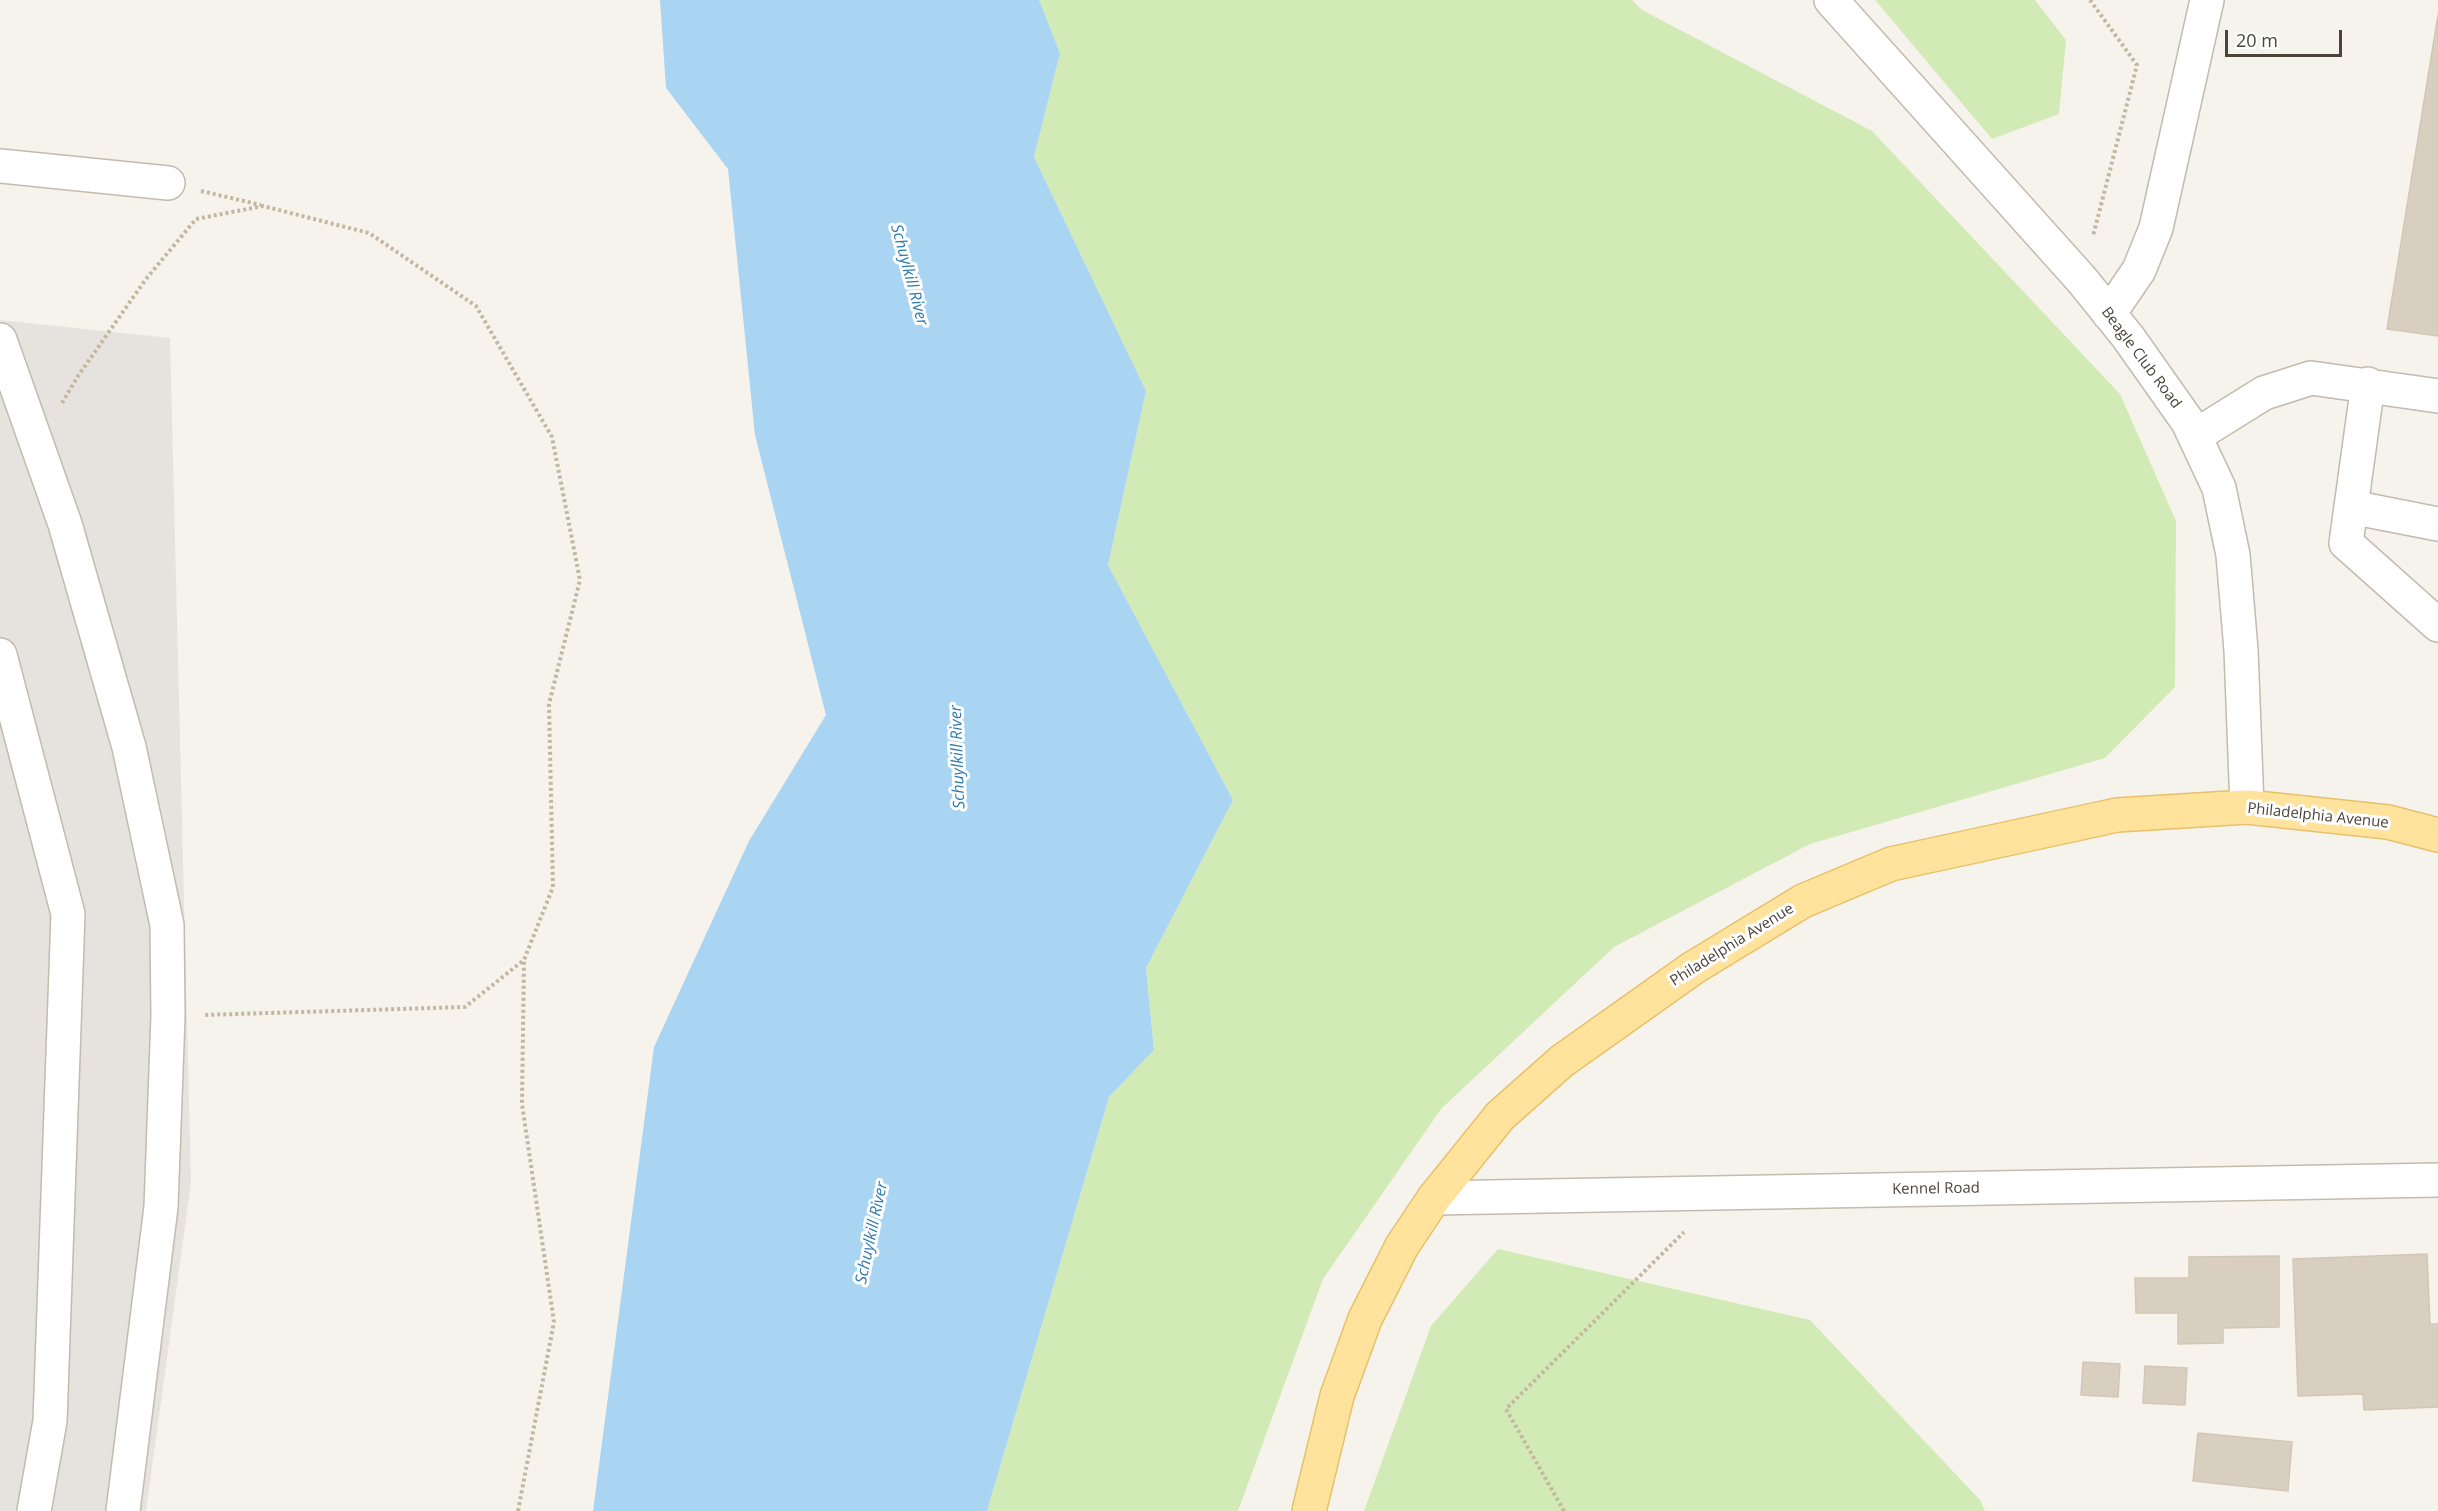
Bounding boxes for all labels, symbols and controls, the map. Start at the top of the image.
scale bar [2228,18,2345,56]
text: 20 m [2236,28,2278,52]
water label: Schuylkill River [886,222,932,328]
street label: Beagle Club Road [2097,304,2185,412]
water label: Schuylkill River [947,705,969,809]
street label: Philadelphia Avenue [2246,800,2390,832]
street label: Philadelphia Avenue [1667,900,1797,990]
street label: Kennel Road [1892,1179,1980,1199]
water label: Schuylkill River [852,1180,892,1286]

